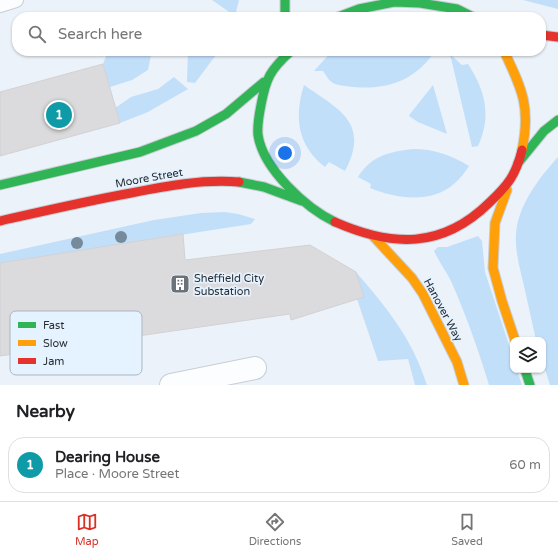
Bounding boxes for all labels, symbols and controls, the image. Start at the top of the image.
search box [12,12,546,56]
icon: search [26,23,48,45]
text: Search here [58,25,142,43]
pin: 1 [46,100,72,130]
your location [275,143,295,163]
street label: Moore Street [114,166,184,190]
place label: Sheffield City Substation [194,272,264,298]
building icon: Sheffield City Substation [169,273,191,295]
street label: Hanover Way [421,276,465,344]
legend [10,311,142,375]
text: Fast [43,319,64,332]
text: Slow [43,337,68,350]
map controls [510,337,546,373]
button: layers [510,337,546,373]
text: Jam [43,355,64,368]
text: Nearby [16,401,75,422]
text: Dearing House [55,448,160,466]
text: 1 [26,457,34,473]
text: 60 m [509,457,541,473]
text: Place · Moore Street [55,466,179,482]
tab: Map [75,511,99,548]
tab: Directions [249,511,301,548]
tab: Saved [451,511,483,548]

